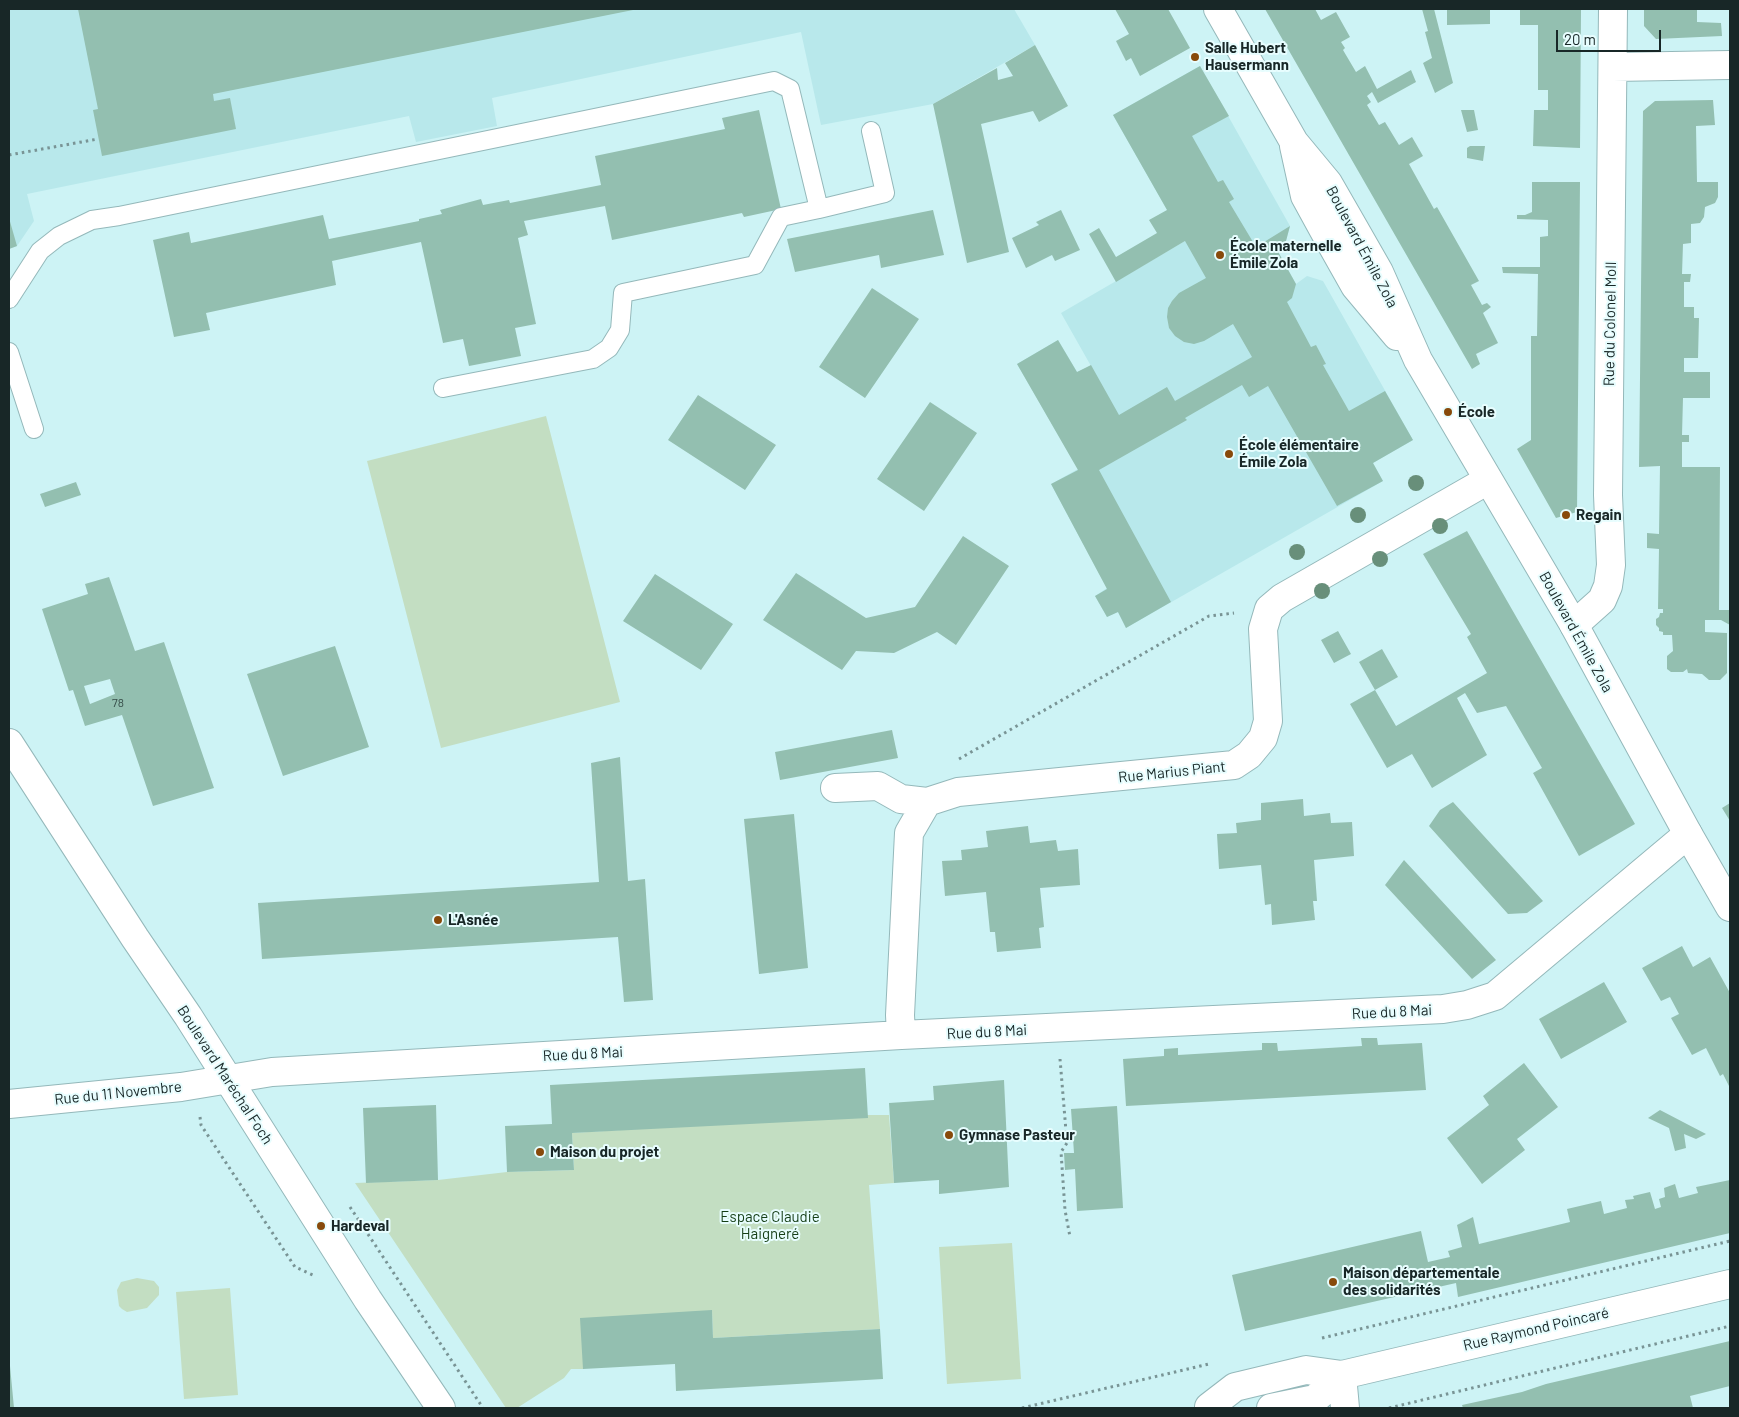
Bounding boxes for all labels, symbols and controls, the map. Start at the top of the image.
scale bar [1559,20,1664,52]
text: 20 m [1564,30,1596,48]
place label: Salle Hubert Hausermann [1205,39,1289,74]
marker: Salle Hubert Hausermann [1189,51,1201,63]
street label: Boulevard Émile Zola [1322,183,1402,311]
place label: École maternelle Émile Zola [1230,237,1342,272]
marker: École maternelle Émile Zola [1214,249,1226,261]
street label: Rue du Colonel Moll [1600,262,1620,386]
place label: École [1458,403,1495,421]
marker: École [1442,406,1454,418]
place label: École élémentaire Émile Zola [1239,436,1359,471]
marker: École élémentaire Émile Zola [1223,448,1235,460]
place label: Regain [1576,506,1622,524]
marker: Regain [1560,509,1572,521]
street label: Boulevard Émile Zola [1535,568,1617,696]
house number: 78 [112,696,124,710]
street label: Rue Marius Piant [1117,757,1227,787]
place label: L'Asnée [448,911,498,929]
marker: L'Asnée [432,914,444,926]
street label: Rue du 8 Mai [1351,1001,1433,1023]
street label: Boulevard Maréchal Foch [173,1002,277,1148]
street label: Rue du 8 Mai [946,1021,1028,1043]
street label: Rue du 8 Mai [542,1043,624,1065]
street label: Rue du 11 Novembre [53,1077,183,1109]
place label: Gymnase Pasteur [959,1126,1075,1144]
marker: Gymnase Pasteur [943,1129,955,1141]
place label: Maison du projet [550,1143,659,1161]
marker: Maison du projet [534,1146,546,1158]
park label: Espace Claudie Haigneré [720,1208,820,1243]
place label: Hardeval [331,1217,389,1235]
marker: Hardeval [315,1220,327,1232]
place label: Maison départementale des solidarités [1343,1264,1500,1299]
marker: Maison départementale des solidarités [1327,1276,1339,1288]
street label: Rue Raymond Poincaré [1461,1303,1611,1355]

